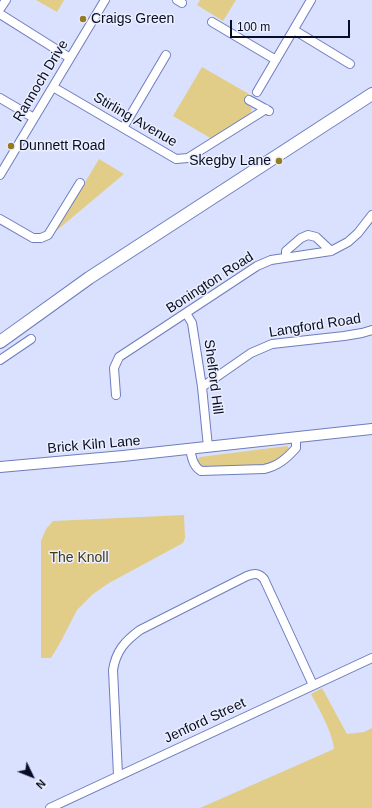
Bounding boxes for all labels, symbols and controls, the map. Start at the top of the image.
place label: Craigs Green [91,11,174,27]
scale bar [232,12,352,38]
marker: Craigs Green [78,14,88,24]
text: 100 m [237,20,270,34]
street label: Rannoch Drive [10,37,72,125]
street label: Stirling Avenue [90,89,180,151]
place label: Dunnett Road [19,138,105,154]
marker: Dunnett Road [6,141,16,151]
place label: Skegby Lane [189,153,271,169]
marker: Skegby Lane [274,156,284,166]
street label: Bonington Road [163,249,257,317]
street label: Langford Road [268,310,362,342]
street label: Shelford Hill [200,339,226,415]
street label: Brick Kiln Lane [47,433,141,457]
park label: The Knoll [49,550,109,566]
street label: Jenford Street [162,695,248,747]
north arrow [12,756,52,796]
text: N [34,777,48,791]

